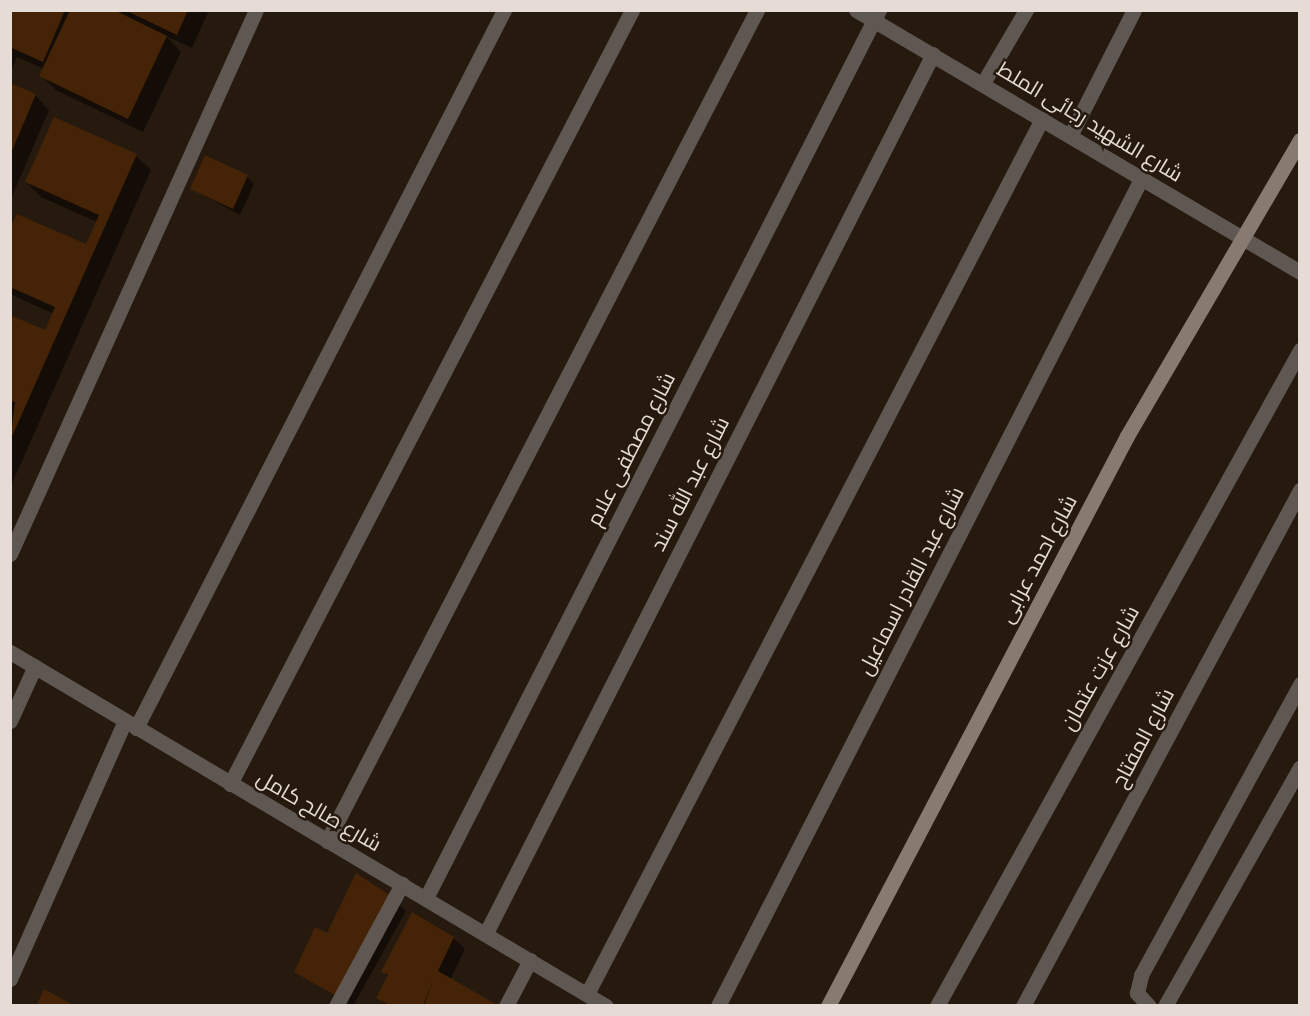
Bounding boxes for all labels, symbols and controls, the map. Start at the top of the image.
street label: شارع الشهيد رجائى الملط [993,57,1187,187]
street label: شارع مصطفى علام [581,368,681,530]
street label: شارع عبد الله سند [645,413,735,555]
street label: شارع عبد القادر اسماعيل [853,483,969,679]
street label: شارع احمد عرابى [994,491,1082,627]
street label: شارع عزت عتمان [1055,601,1145,735]
street label: شارع المفتاح [1106,684,1180,792]
street label: شارع صالح كامل [252,765,386,857]

